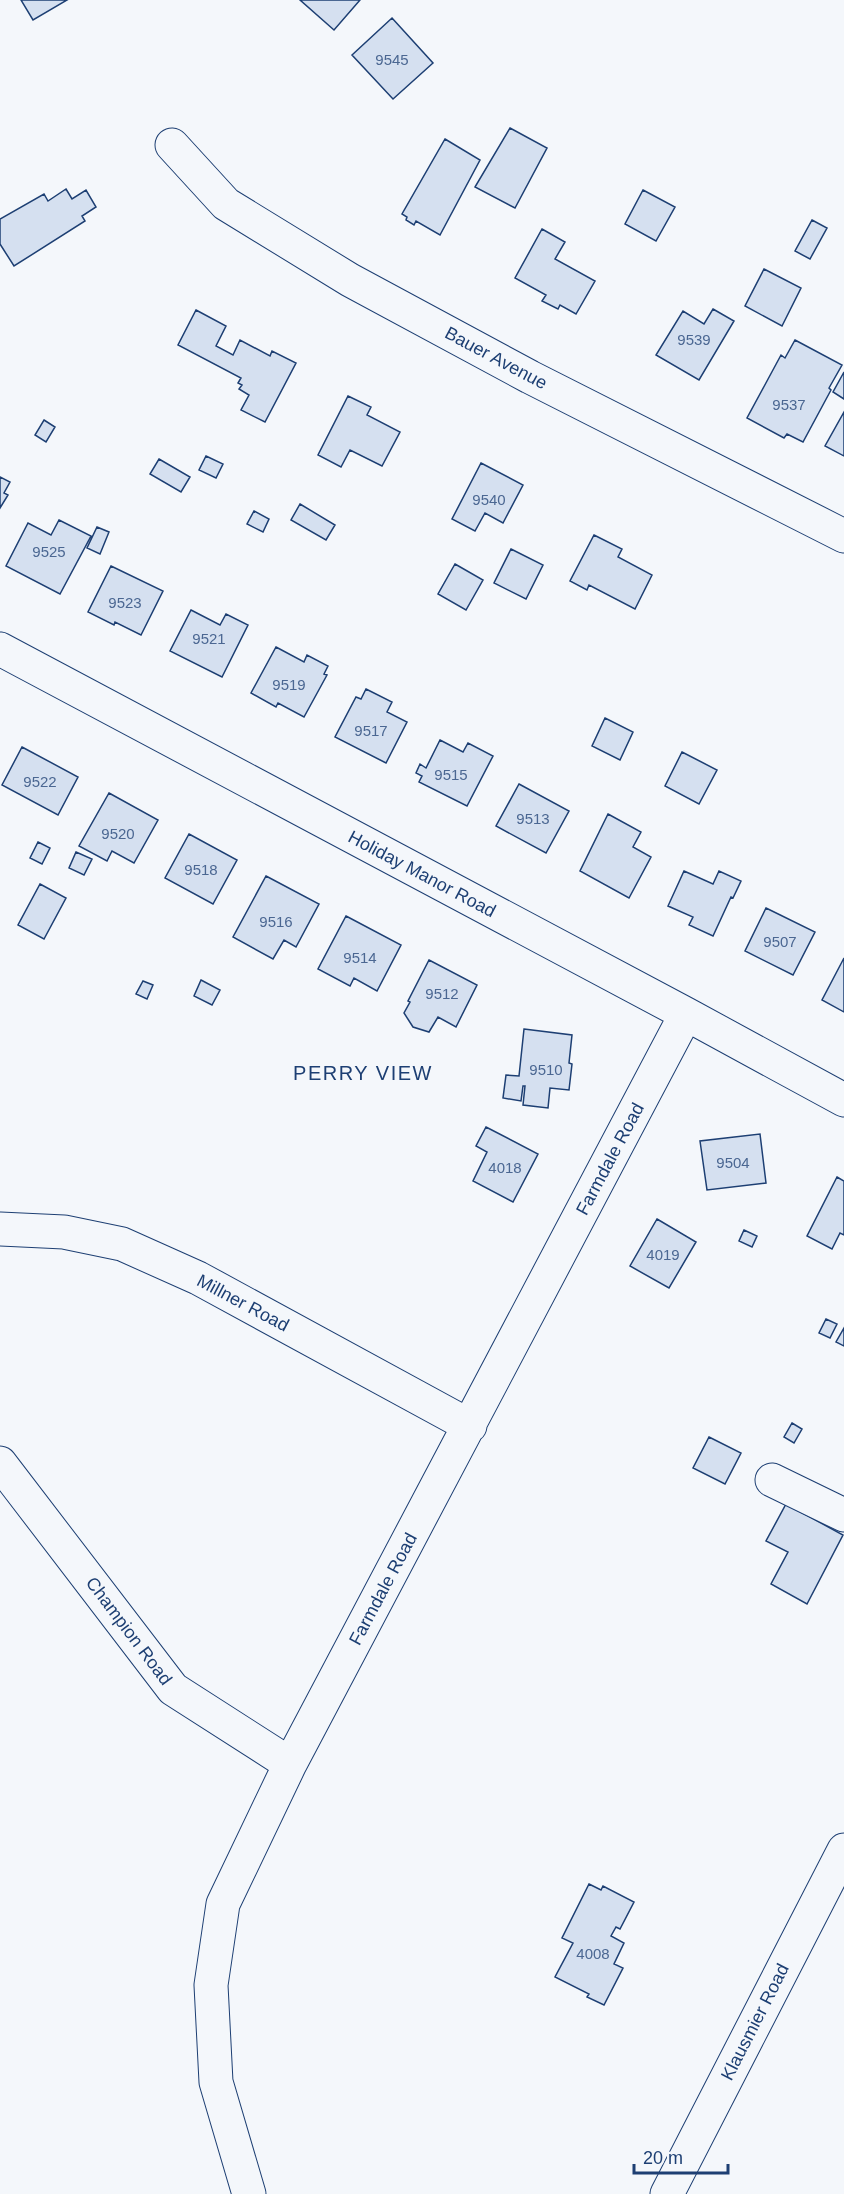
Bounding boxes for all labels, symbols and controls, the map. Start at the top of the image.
house number: 9545 [375,51,409,68]
street label: Bauer Avenue [442,323,550,393]
house number: 9539 [677,331,711,348]
house number: 9537 [772,396,806,413]
house number: 9540 [472,491,506,508]
house number: 9525 [32,543,66,560]
house number: 9523 [108,594,142,611]
house number: 9521 [192,630,226,647]
house number: 9519 [272,676,306,693]
house number: 9517 [354,722,388,739]
house number: 9515 [434,766,468,783]
house number: 9522 [23,773,57,790]
house number: 9513 [516,810,550,827]
house number: 9520 [101,825,135,842]
street label: Holiday Manor Road [345,827,499,921]
house number: 9518 [184,861,218,878]
house number: 9516 [259,913,293,930]
house number: 9507 [763,933,797,950]
house number: 9514 [343,949,377,966]
house number: 9512 [425,985,459,1002]
house number: 9510 [529,1061,563,1078]
district label: PERRY VIEW [293,1062,433,1084]
street label: Farmdale Road [572,1100,648,1218]
house number: 9504 [716,1154,750,1171]
house number: 4018 [488,1159,522,1176]
house number: 4019 [646,1246,680,1263]
street label: Millner Road [194,1270,292,1336]
street label: Farmdale Road [345,1530,421,1648]
street label: Champion Road [82,1573,176,1689]
house number: 4008 [576,1945,610,1962]
street label: Klausmier Road [717,1960,793,2084]
scale bar [634,2137,728,2175]
text: 20 m [643,2148,683,2168]

